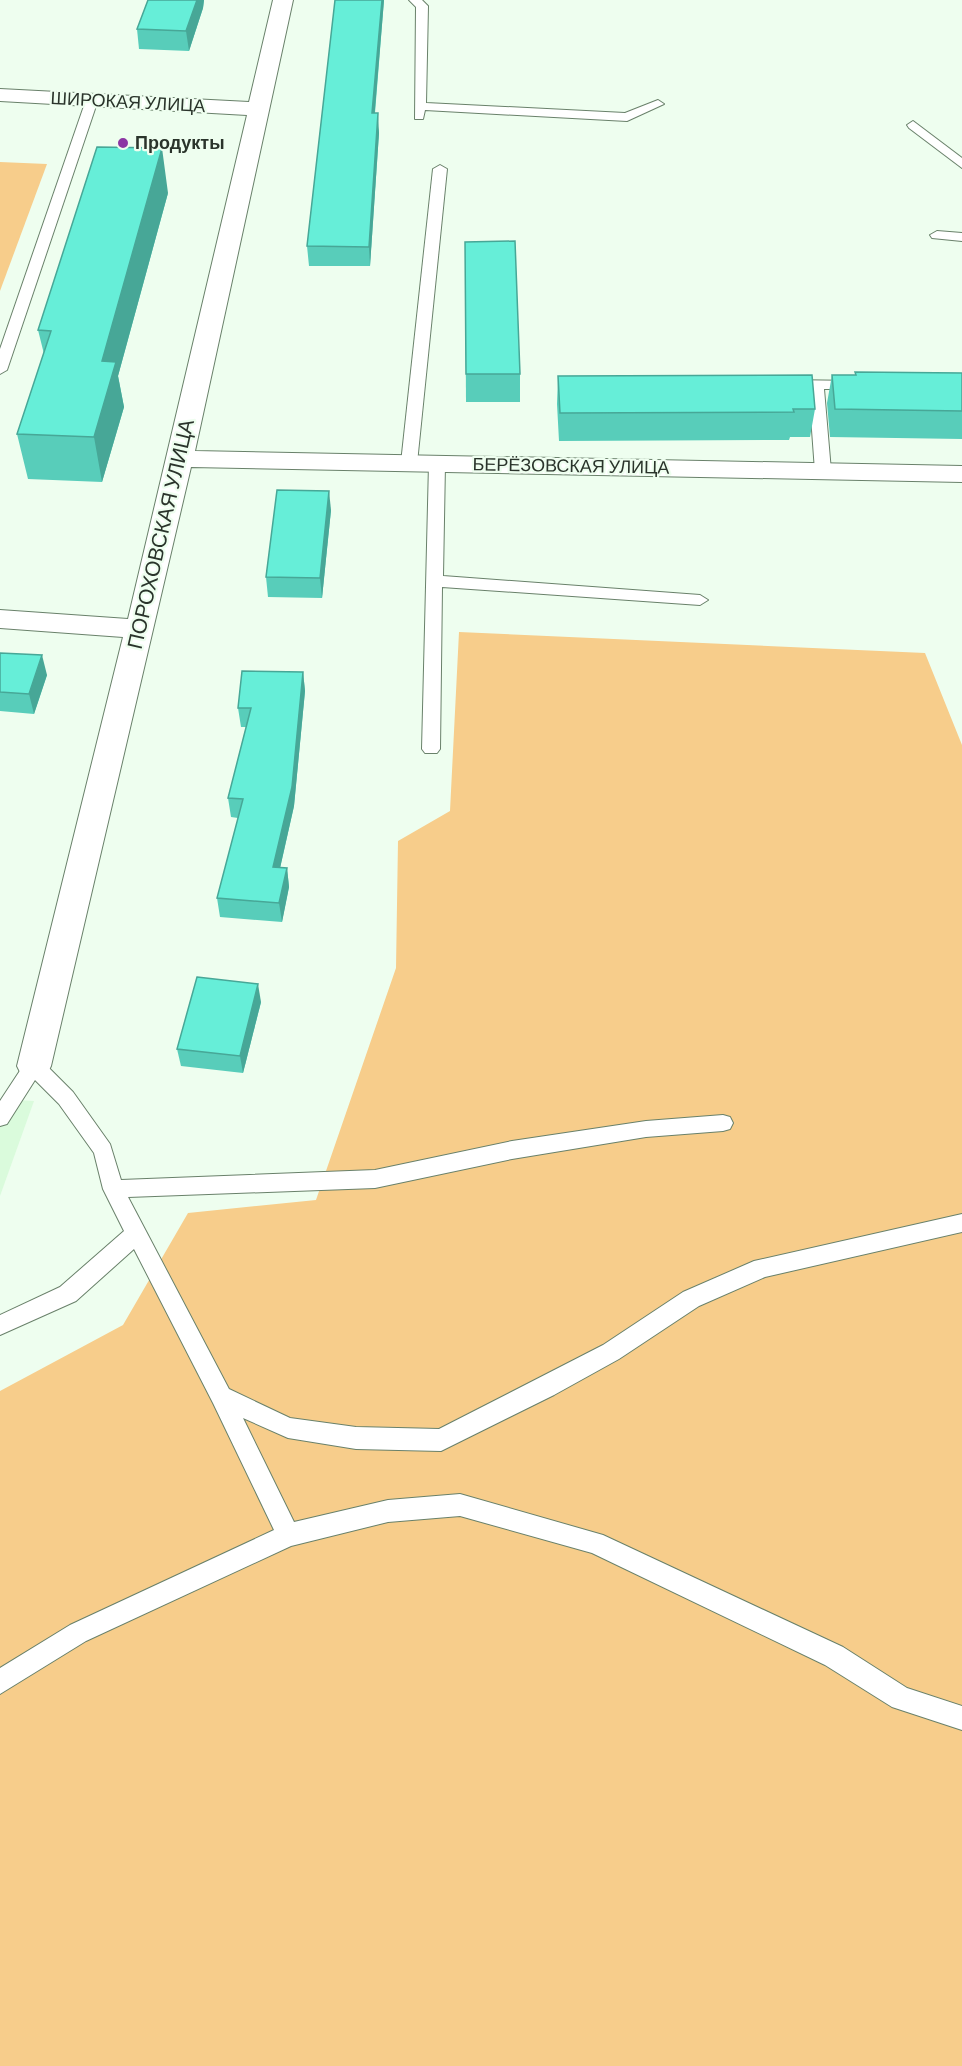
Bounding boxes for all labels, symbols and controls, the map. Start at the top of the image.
street label: ШИРОКАЯ УЛИЦА [50,86,206,116]
place label: Продукты [135,131,225,153]
marker: Продукты [116,136,130,150]
street label: ПОРОХОВСКАЯ УЛИЦА [121,416,198,651]
street label: БЕРЁЗОВСКАЯ УЛИЦА [472,452,670,478]

